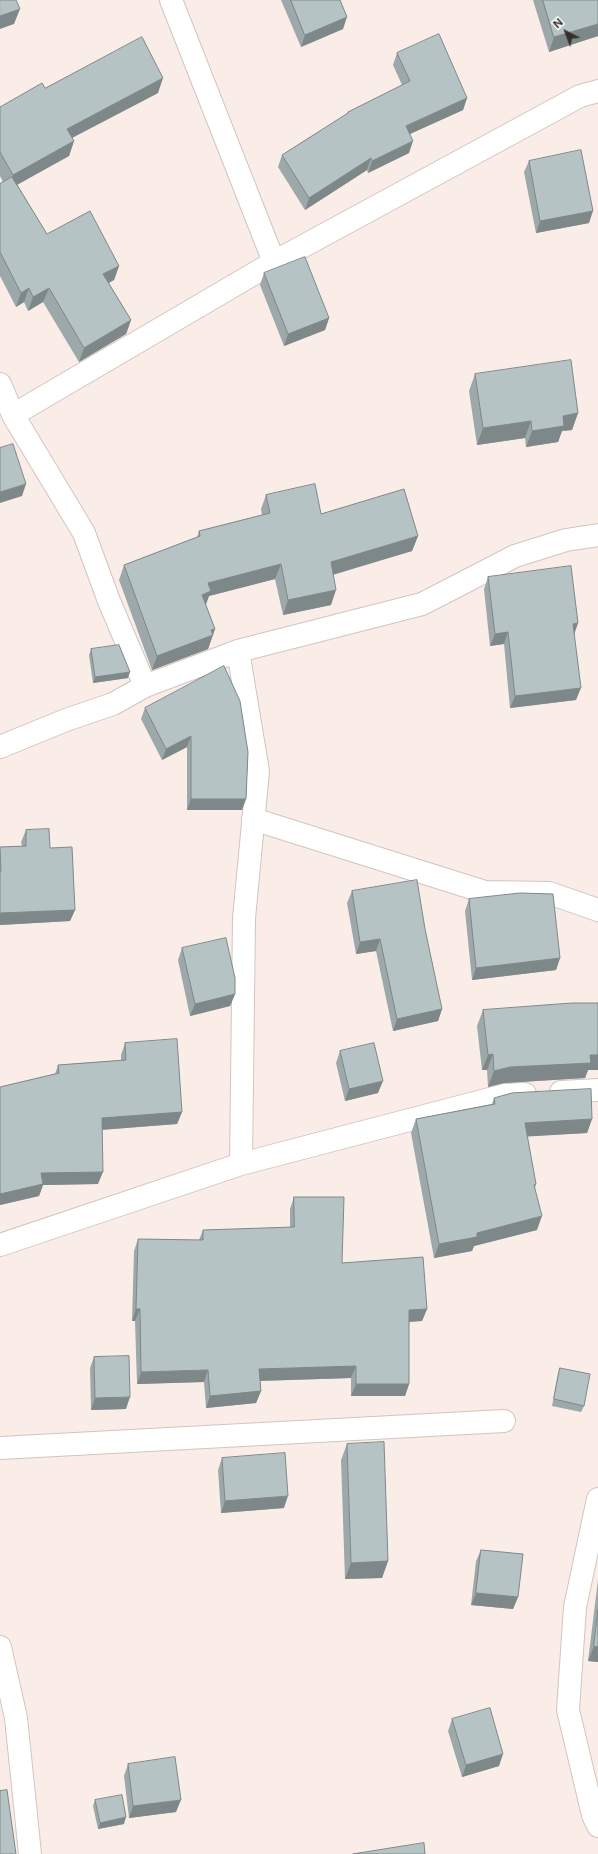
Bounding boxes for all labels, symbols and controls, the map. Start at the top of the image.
north arrow [546,12,586,52]
text: N [550,15,566,31]

